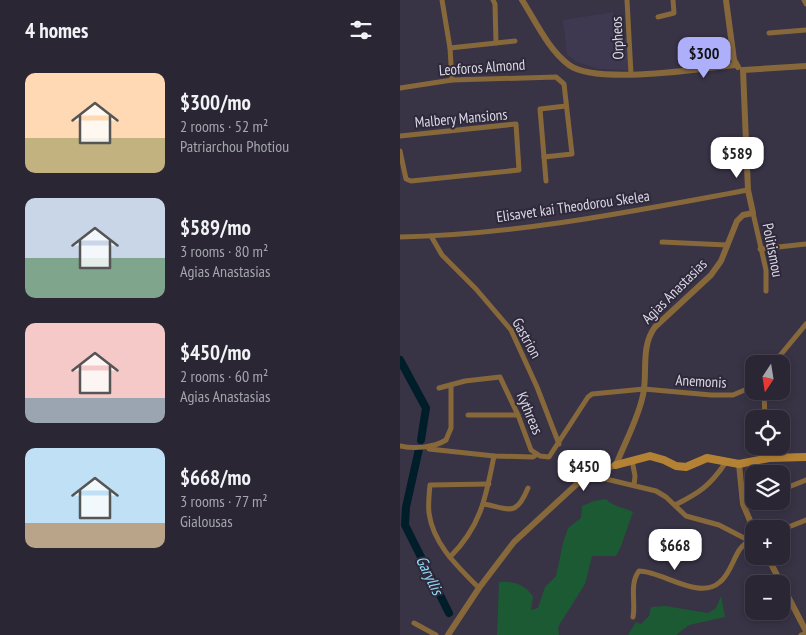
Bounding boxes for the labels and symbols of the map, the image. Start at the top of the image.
street label: Orpheos [606,16,628,60]
pin: $300 [674,36,734,79]
street label: Leoforos Almond [438,55,526,79]
street label: Malbery Mansions [414,104,508,132]
pin: $589 [707,136,767,179]
street label: Elisavet kai Theodorou Skelea [495,186,651,226]
street label: Politismou [758,221,788,279]
street label: Agias Anastasias [637,254,711,328]
street label: Gastrion [508,315,546,361]
north arrow [745,355,790,400]
street label: Anemonis [675,370,727,392]
street label: Kythreas [513,389,547,437]
pin: $450 [554,450,614,492]
pin: $668 [645,528,705,571]
water label: Garyllis [412,552,449,599]

